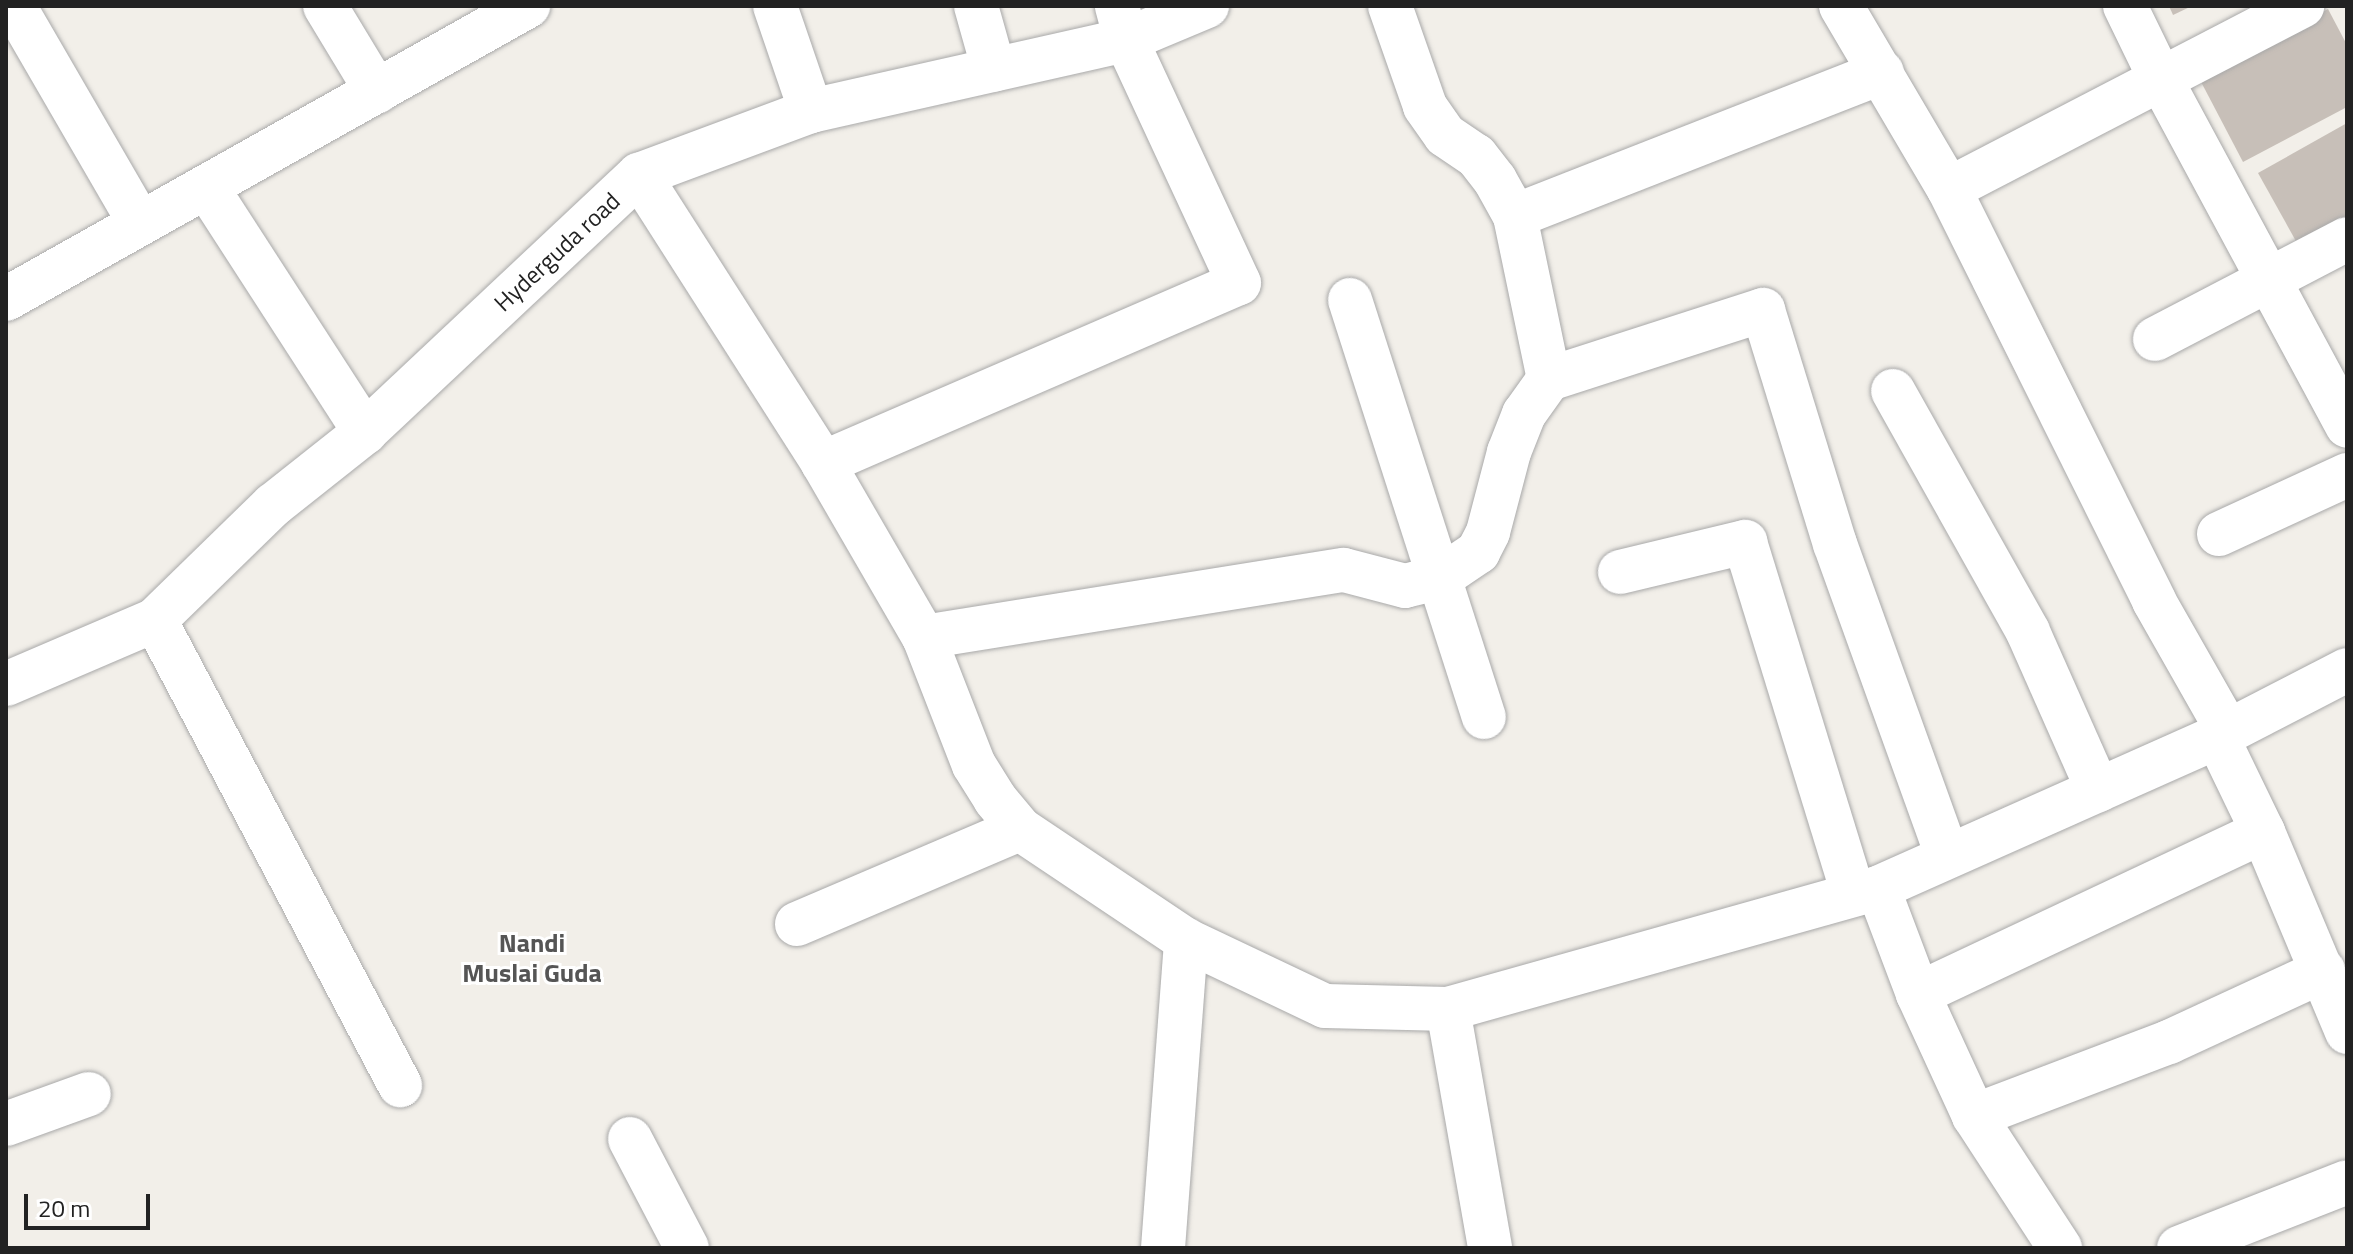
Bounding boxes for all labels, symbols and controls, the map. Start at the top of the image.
street label: Hyderguda road [488,187,626,317]
district label: Nandi Muslai Guda [462,927,602,988]
scale bar [28,1178,154,1228]
text: 20 m [38,1190,90,1226]

